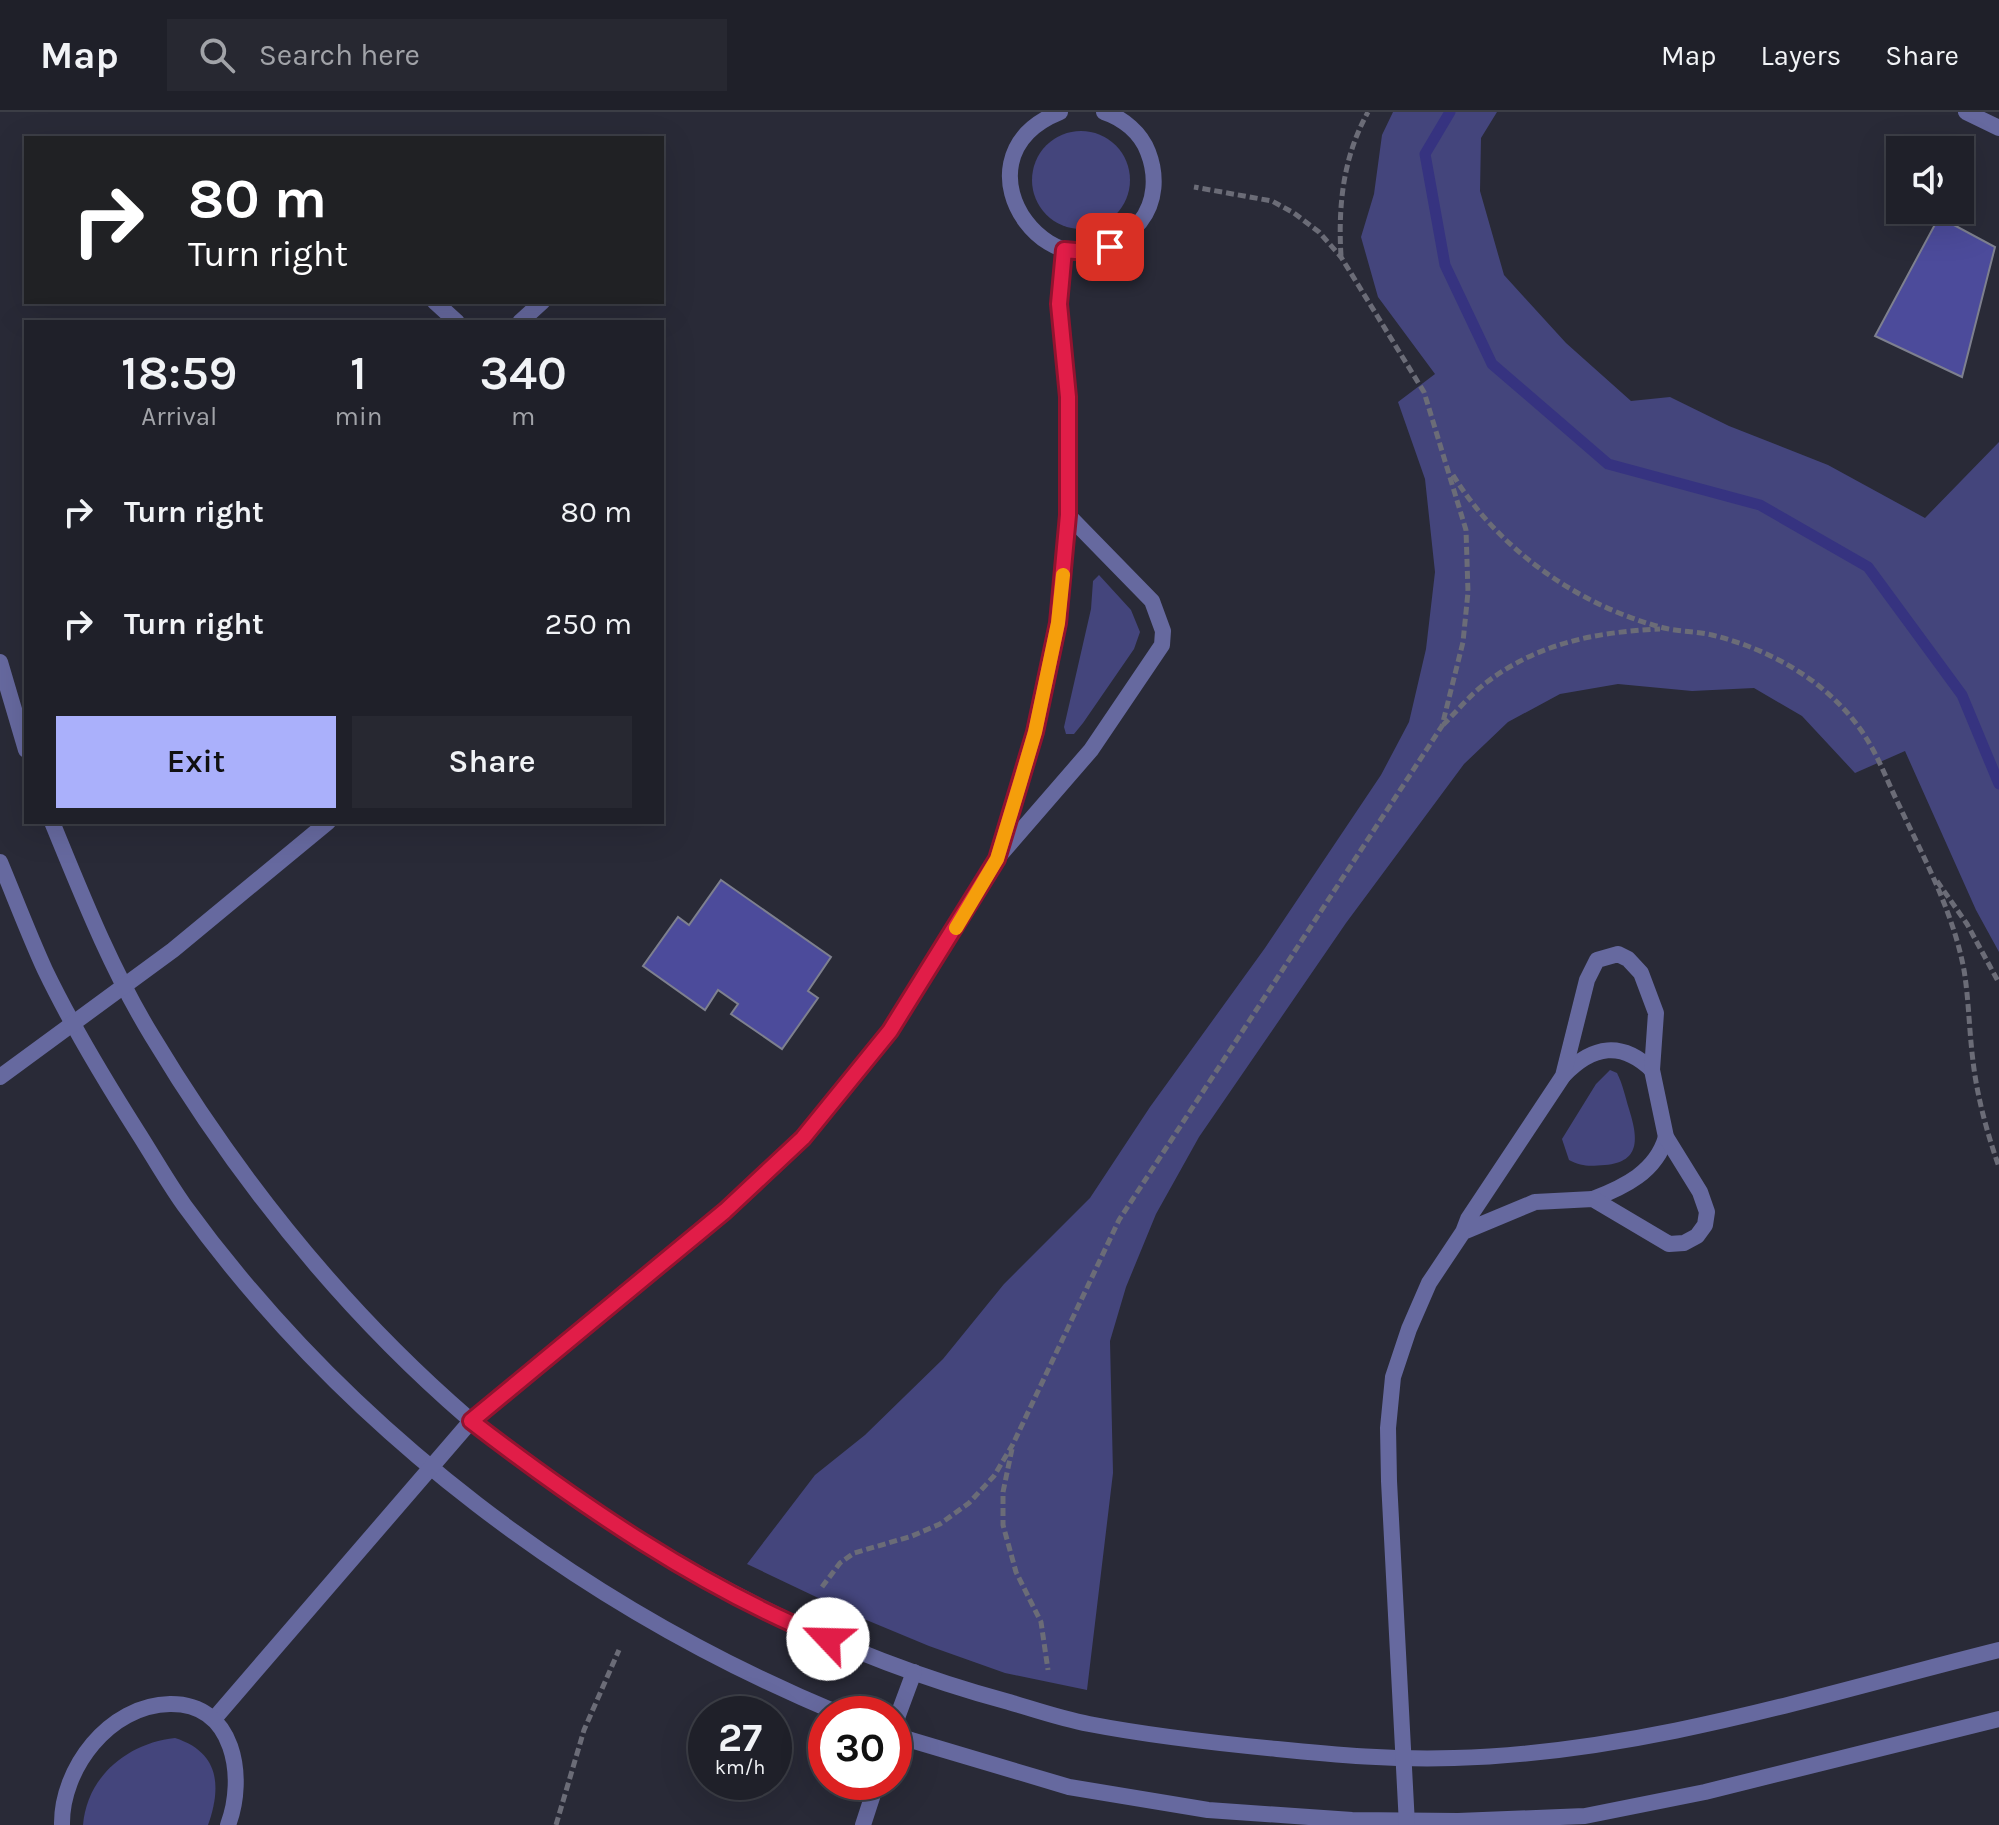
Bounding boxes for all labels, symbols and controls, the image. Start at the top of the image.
search box [167,19,727,91]
text: Map [40,33,119,78]
icon: search [195,33,239,77]
text: Search here [259,37,420,73]
text: Map [1661,39,1716,72]
text: Layers [1760,39,1841,72]
text: Share [1885,39,1959,72]
map controls [1886,136,1974,224]
button: sound [1886,136,1974,224]
text: 80 m [188,166,327,231]
icon: right [56,168,160,272]
pin [1076,213,1144,281]
icon: arrive [1088,225,1132,269]
text: Turn right [188,233,348,275]
text: 18:59 [121,345,238,401]
text: 1 [350,345,367,401]
text: 340 [479,345,567,401]
text: Arrival [141,401,217,432]
text: min [335,401,382,432]
text: m [511,401,535,432]
icon: right [56,490,100,534]
text: Turn right [124,494,264,530]
text: 80 m [561,494,632,530]
icon: right [56,602,100,646]
text: Turn right [124,606,264,642]
text: 250 m [545,606,632,642]
button: Exit [56,716,336,808]
button: Share [352,716,632,808]
position arrow [786,1597,870,1681]
speed limit sign: 30 [808,1696,912,1800]
text: 27 [718,1714,762,1761]
text: km/h [715,1756,765,1779]

